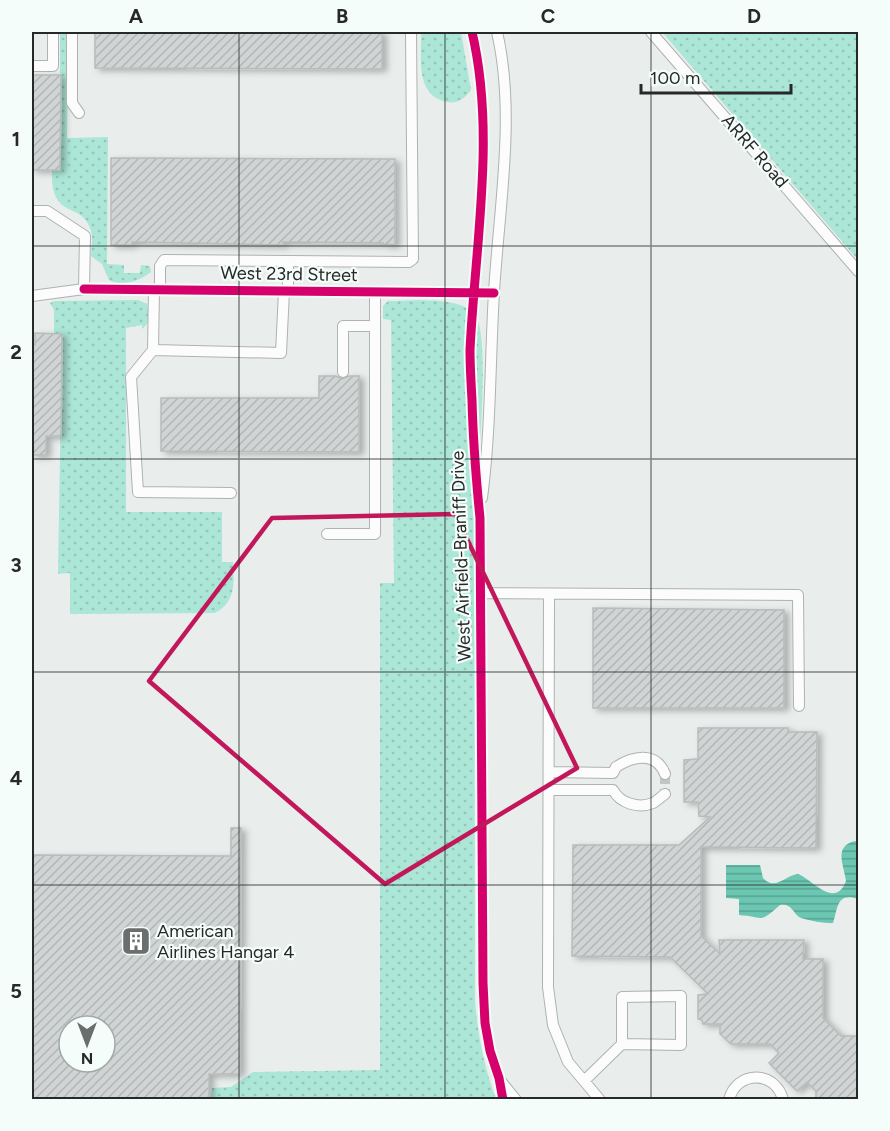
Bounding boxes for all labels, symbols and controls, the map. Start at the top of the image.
text: A [129,4,144,28]
text: B [336,4,348,28]
text: C [541,4,555,28]
text: D [747,4,761,28]
scale bar [641,57,791,95]
text: 100 m [650,67,700,89]
street label: ARRF Road [717,110,793,192]
text: 1 [12,127,20,151]
street label: West 23rd Street [220,262,358,286]
text: 2 [10,340,22,364]
street label: West Airfield-Braniff Drive [446,450,476,662]
text: 3 [10,553,22,577]
text: 4 [10,766,23,790]
place label: American Airlines Hangar 4 [157,920,294,963]
building icon: American Airlines Hangar 4 [120,925,152,957]
text: 5 [10,979,22,1003]
north arrow [57,1014,117,1074]
text: N [81,1049,93,1068]

